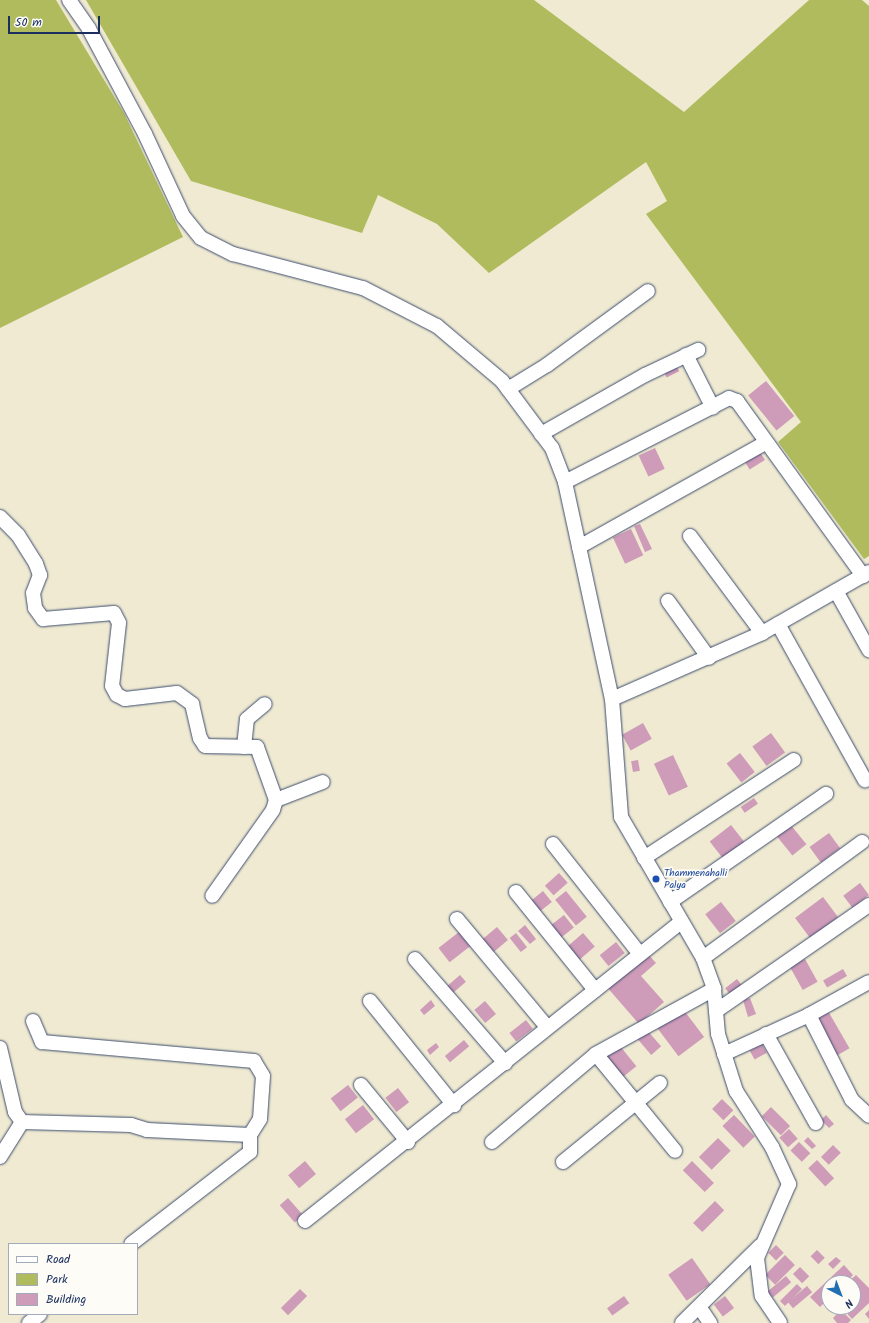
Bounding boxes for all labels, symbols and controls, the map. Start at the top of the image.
scale bar [10,8,102,34]
text: 50 m [15,13,42,32]
place label: Thammenahalli Palya [664,867,727,890]
marker: Thammenahalli Palya [651,874,661,884]
legend [8,1243,138,1315]
text: Road [46,1250,70,1269]
text: Park [46,1270,68,1289]
north arrow [821,1275,861,1315]
text: Building [46,1290,86,1309]
text: N [840,1294,857,1312]

